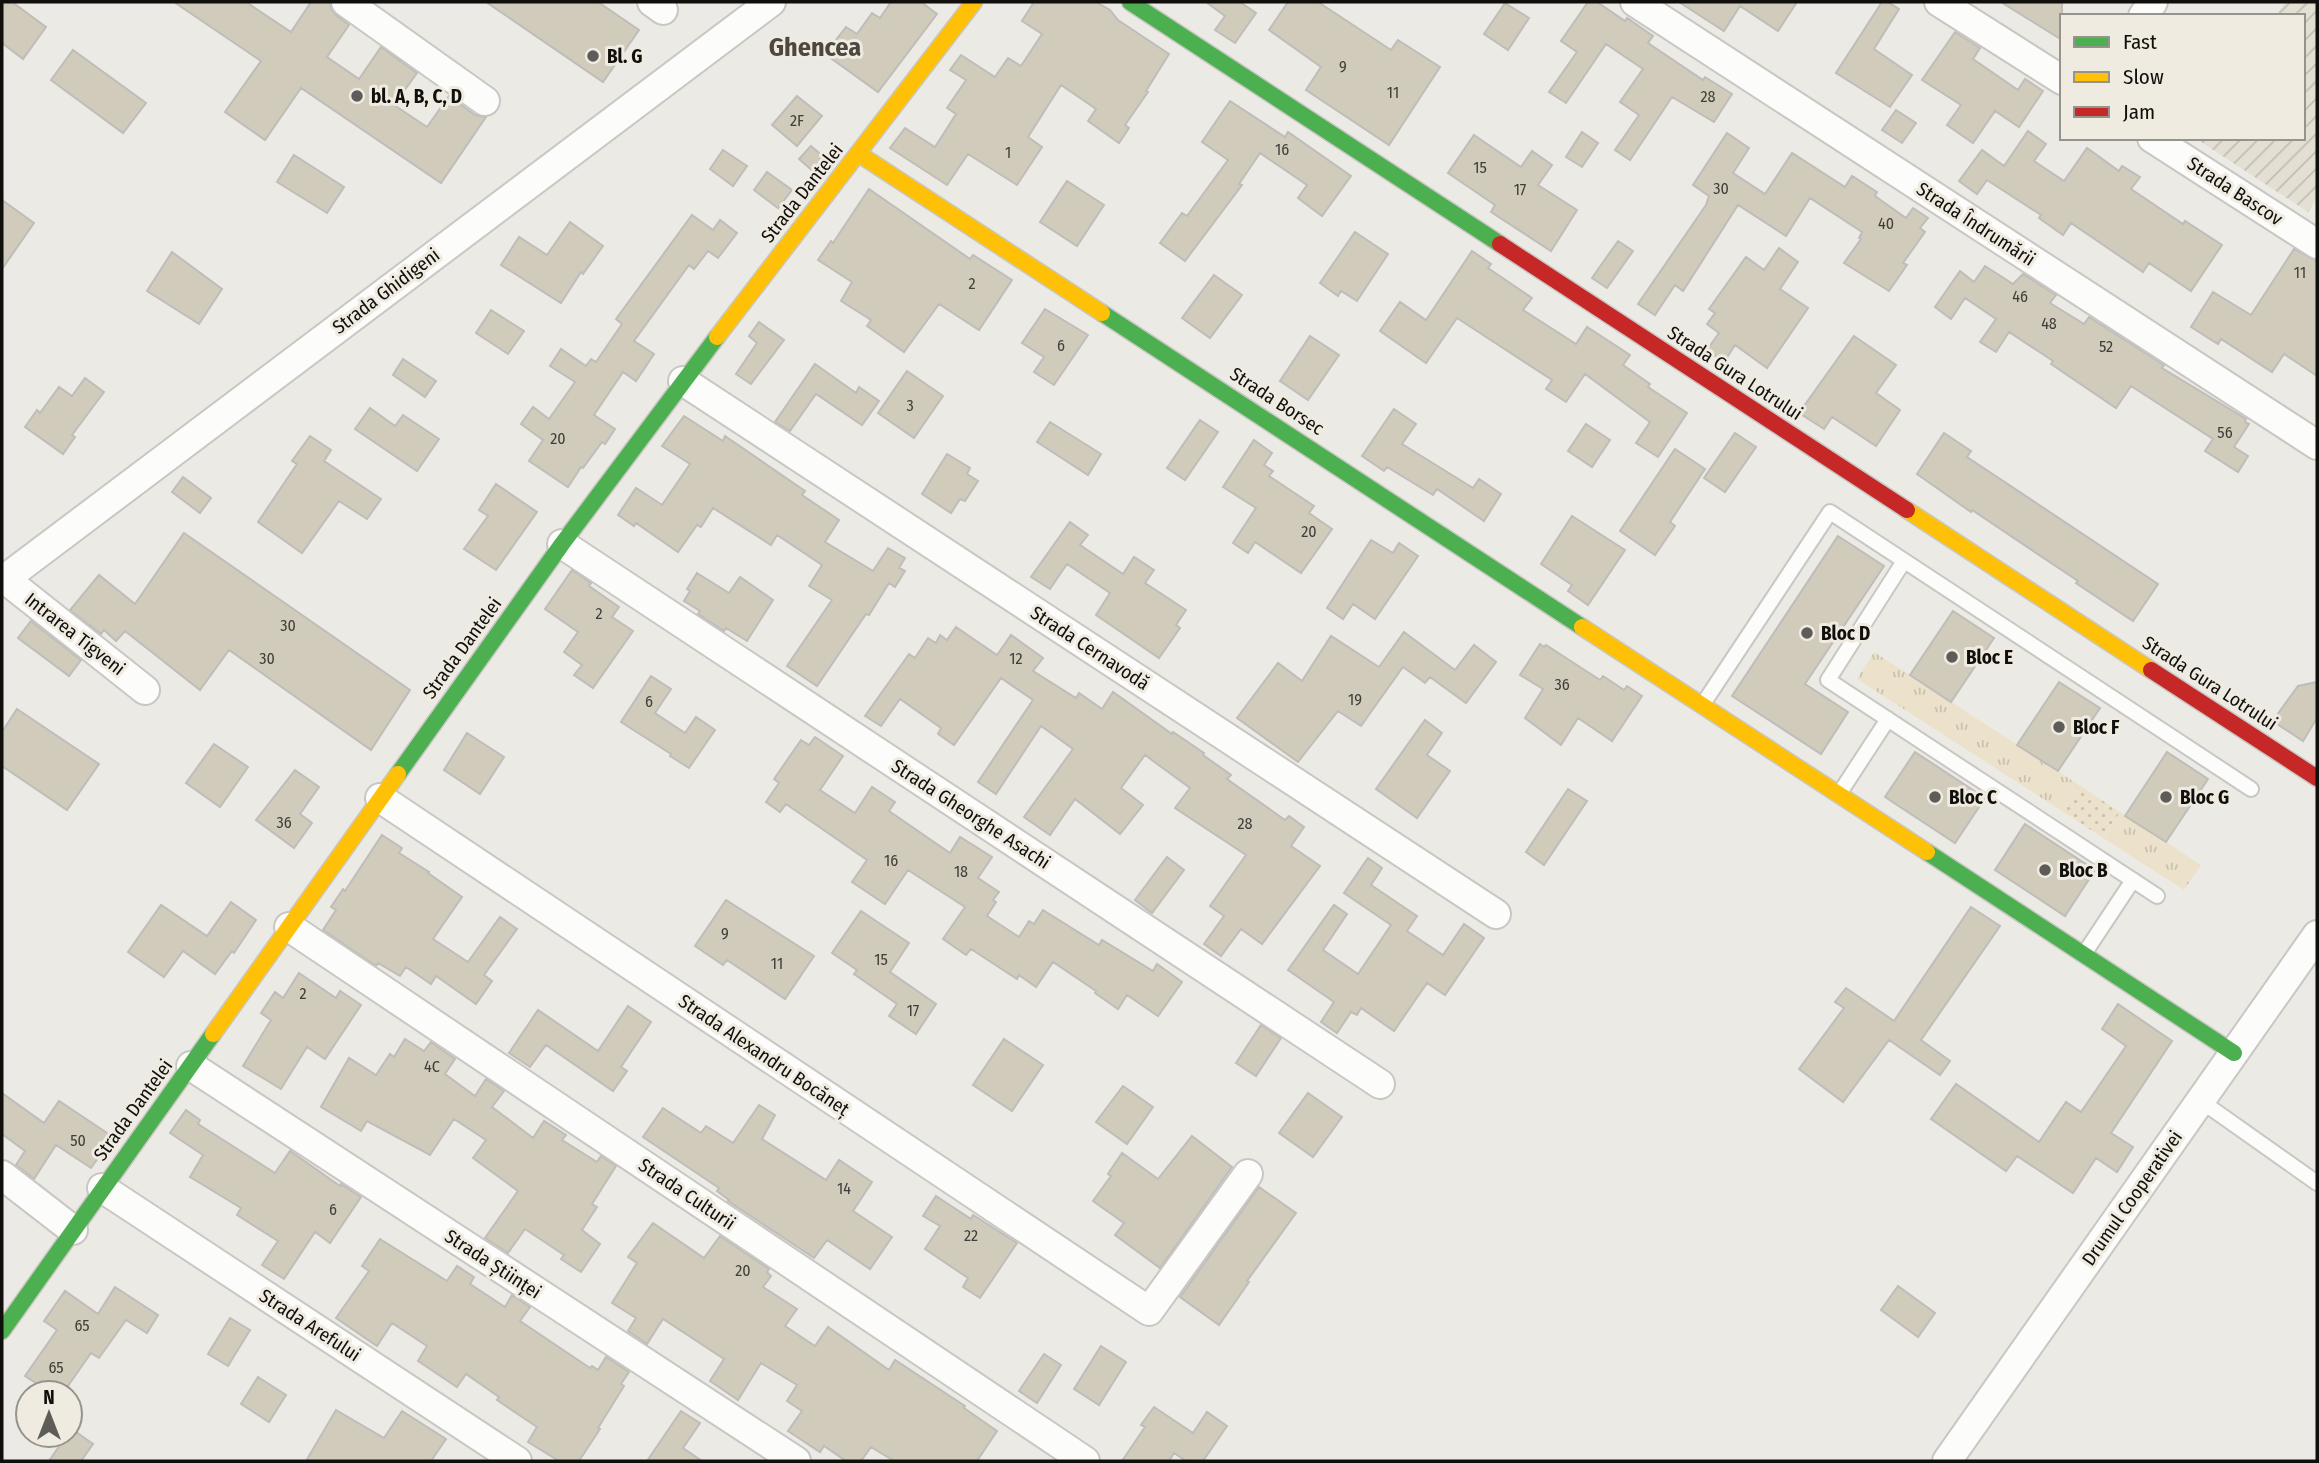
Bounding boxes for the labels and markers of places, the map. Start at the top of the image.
place label: Bl. G [607,45,642,68]
marker: Bl. G [585,48,601,64]
place label: bl. A, B, C, D [371,85,462,108]
marker: bl. A, B, C, D [349,88,365,104]
place label: Bloc D [1821,622,1870,645]
marker: Bloc D [1799,625,1815,641]
place label: Bloc E [1966,646,2013,669]
marker: Bloc E [1944,649,1960,665]
place label: Bloc F [2073,716,2120,739]
marker: Bloc F [2051,719,2067,735]
place label: Bloc C [1949,786,1997,809]
place label: Bloc G [2180,786,2229,809]
marker: Bloc C [1927,789,1943,805]
marker: Bloc G [2158,789,2174,805]
place label: Bloc B [2059,859,2108,882]
marker: Bloc B [2037,862,2053,878]

